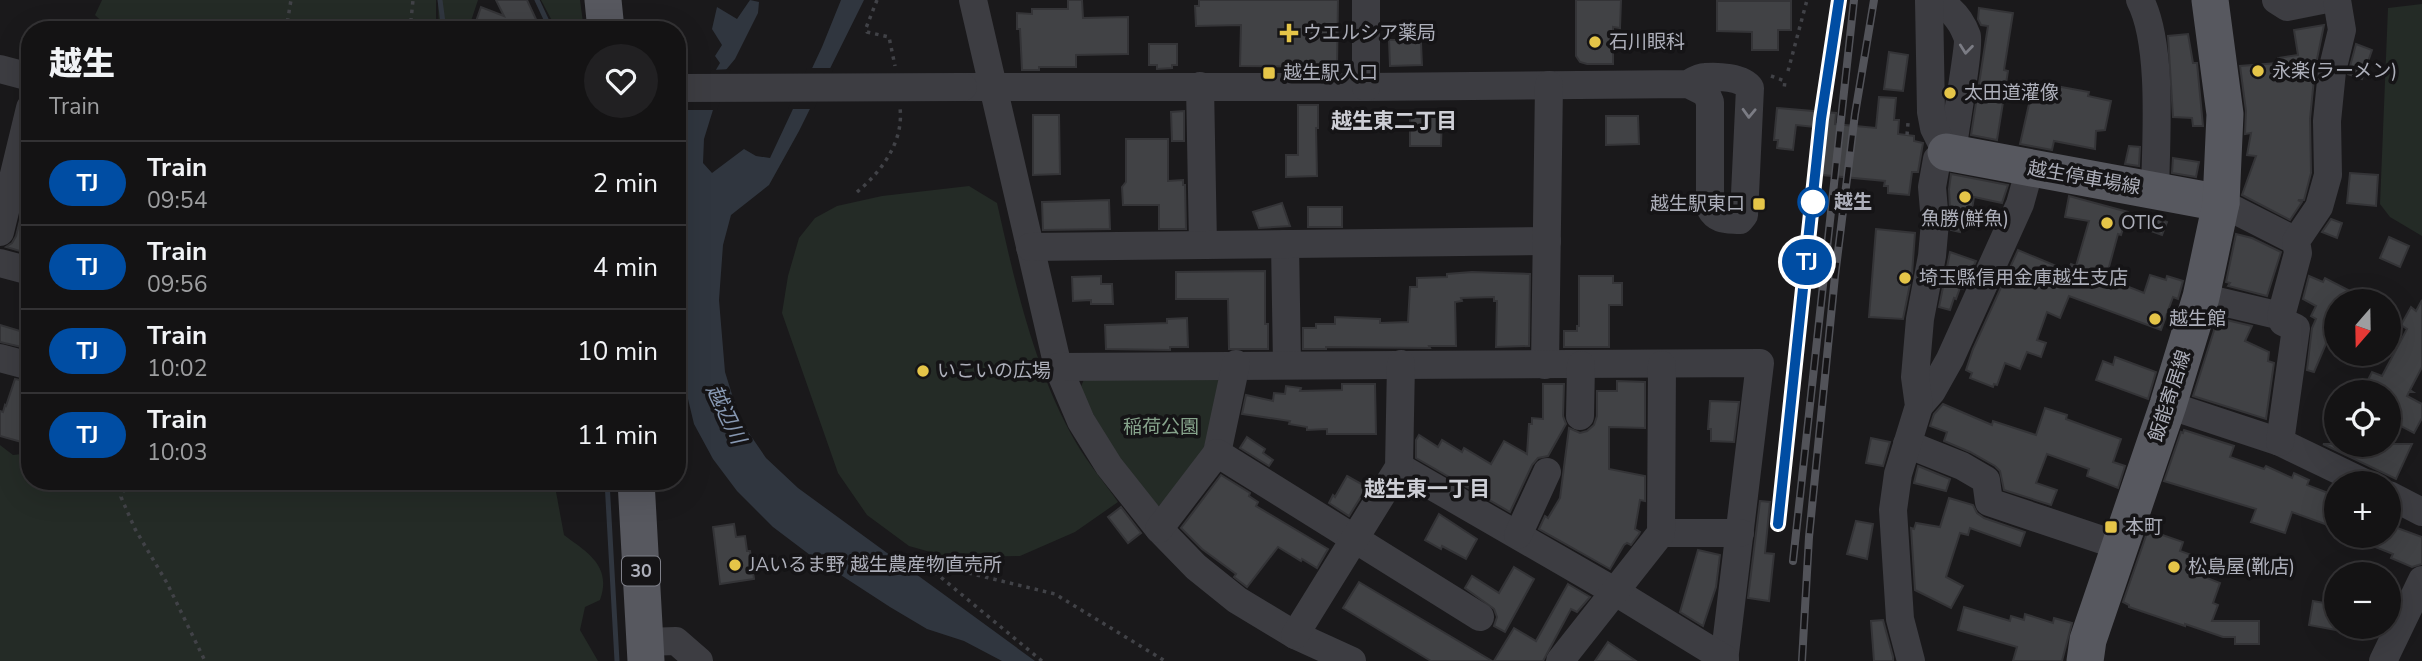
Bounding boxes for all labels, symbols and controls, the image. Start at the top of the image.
place label: ウエルシア薬局 [1303,20,1436,46]
marker: ウエルシア薬局 [1281,25,1297,41]
place label: 石川眼科 [1609,29,1685,55]
marker: 石川眼科 [1587,34,1603,50]
text: 越生 [49,42,115,87]
one-way arrow [1958,43,1973,55]
button: heart [584,44,658,118]
place label: 永楽(ラーメン) [2272,58,2397,84]
place label: 越生駅入口 [1283,60,1378,86]
marker: 永楽(ラーメン) [2250,63,2266,79]
marker: 越生駅入口 [1261,65,1277,81]
place label: 太田道灌像 [1964,80,2059,106]
marker: 太田道灌像 [1942,85,1958,101]
text: Train [49,91,100,122]
district label: 越生東二丁目 [1331,107,1457,135]
one-way arrow [1741,109,1757,119]
text: Train [147,150,207,185]
street label: 越生停車場線 [2026,155,2142,201]
text: 2 min [593,166,658,201]
text: TJ [76,167,99,199]
text: 09:54 [147,185,207,216]
marker: 越生 [1798,187,1828,217]
place label: 越生 [1834,189,1872,215]
marker: 魚勝(鮮魚) [1957,189,1973,205]
place label: 越生駅東口 [1650,191,1745,217]
marker: 越生駅東口 [1751,196,1767,212]
place label: 魚勝(鮮魚) [1921,206,2009,232]
place label: OTIC [2121,210,2164,236]
marker: OTIC [2099,215,2115,231]
text: Train [147,234,207,269]
line badge: TJ [1776,239,1839,285]
text: TJ [1796,246,1818,278]
text: 4 min [593,250,658,285]
text: TJ [76,251,99,283]
place label: 埼玉縣信用金庫越生支店 [1919,265,2128,291]
text: 09:56 [147,269,207,300]
marker: 埼玉縣信用金庫越生支店 [1897,270,1913,286]
north arrow [2324,289,2401,366]
map controls [2324,289,2401,639]
place label: 越生館 [2169,306,2226,332]
marker: 越生館 [2147,311,2163,327]
text: Train [147,318,207,353]
text: 10 min [577,334,658,369]
text: TJ [76,335,99,367]
street label: 飯能寄居線 [2143,347,2197,445]
text: 10:02 [147,353,207,384]
place label: いこいの広場 [937,358,1051,384]
marker: いこいの広場 [915,363,931,379]
water label: 越辺川 [700,380,753,450]
button: locate [2324,380,2401,457]
text: Train [147,402,207,437]
park label: 稲荷公園 [1123,414,1199,440]
text: 11 min [577,418,658,453]
text: TJ [76,419,99,451]
text: 10:03 [147,437,207,468]
button: + [2324,471,2401,548]
district label: 越生東一丁目 [1364,475,1490,503]
place label: 本町 [2125,514,2163,540]
marker: 本町 [2103,519,2119,535]
place label: JAいるま野 越生農産物直売所 [748,552,1002,578]
place label: 松島屋(靴店) [2188,554,2295,580]
road number: 30 [622,556,660,586]
marker: JAいるま野 越生農産物直売所 [727,557,743,573]
marker: 松島屋(靴店) [2166,559,2182,575]
button: − [2324,562,2401,639]

